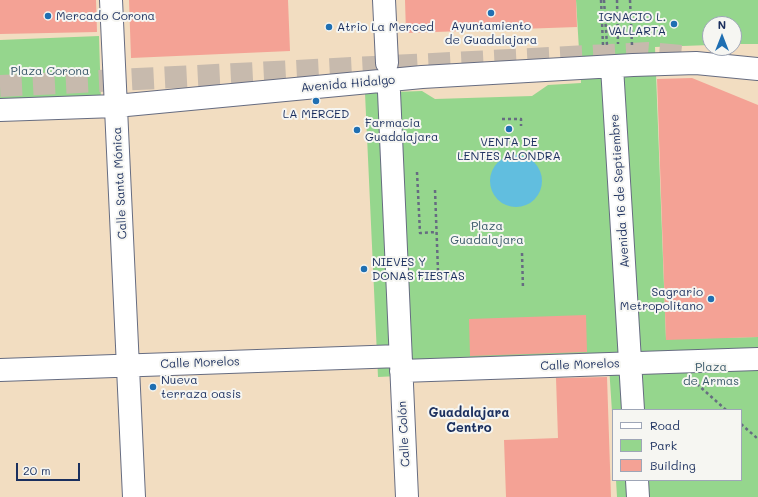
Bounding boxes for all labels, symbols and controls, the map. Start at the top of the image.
marker: Ayuntamiento de Guadalajara [486,8,496,18]
place label: Mercado Corona [56,9,155,23]
place label: IGNACIO L. VALLARTA [598,10,666,38]
marker: Mercado Corona [43,11,53,21]
north arrow [702,16,742,56]
text: N [718,17,726,32]
place label: Ayuntamiento de Guadalajara [445,19,537,47]
marker: IGNACIO L. VALLARTA [669,19,679,29]
place label: Atrio La Merced [337,20,434,34]
marker: Atrio La Merced [324,22,334,32]
park label: Plaza Corona [11,64,89,78]
street label: Avenida Hidalgo [300,73,396,95]
marker: LA MERCED [311,96,321,106]
place label: LA MERCED [283,107,349,121]
street label: Avenida 16 de Septiembre [607,114,633,268]
place label: Farmacia Guadalajara [365,116,439,144]
marker: VENTA DE LENTES ALONDRA [504,124,514,134]
marker: Farmacia Guadalajara [352,125,362,135]
street label: Calle Santa Mónica [110,127,130,239]
place label: VENTA DE LENTES ALONDRA [457,135,561,163]
park label: Plaza Guadalajara [450,219,524,247]
place label: NIEVES Y DONAS FIESTAS [372,255,465,283]
marker: NIEVES Y DONAS FIESTAS [359,264,369,274]
place label: Sagrario Metropolitano [620,285,703,313]
marker: Sagrario Metropolitano [706,294,716,304]
street label: Calle Morelos [160,354,240,372]
street label: Calle Morelos [540,356,620,374]
park label: Plaza de Armas [683,360,739,388]
place label: Nueva terraza oasis [161,373,241,401]
marker: Nueva terraza oasis [148,382,158,392]
street label: Calle Colón [395,401,413,467]
district label: Guadalajara Centro [429,405,509,436]
legend [612,409,742,481]
text: Road [650,417,680,433]
text: Park [650,437,677,453]
scale bar [18,455,82,481]
text: Building [650,457,696,473]
text: 20 m [23,462,51,478]

